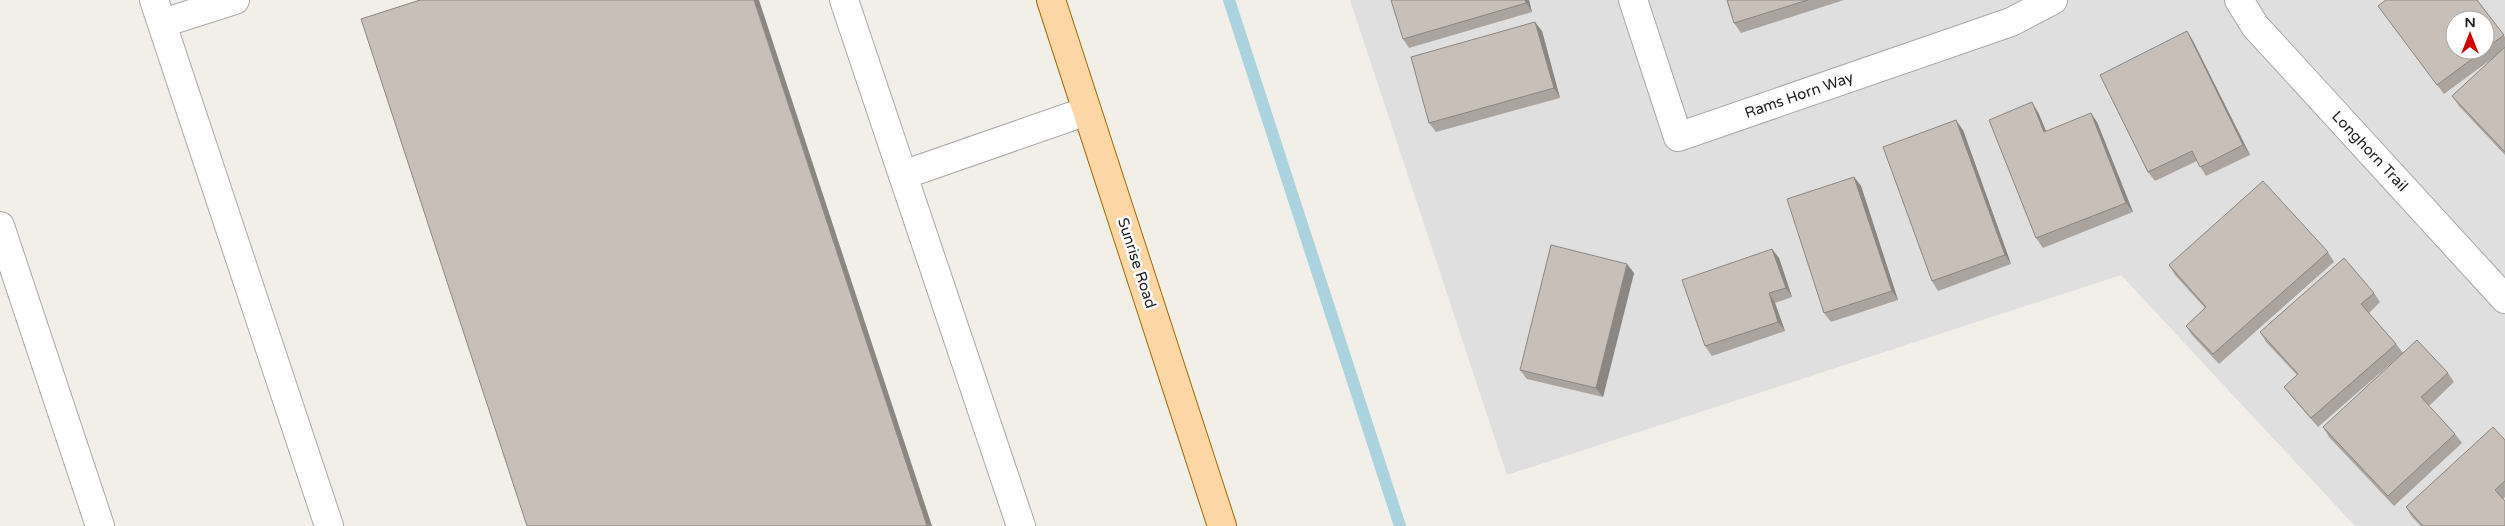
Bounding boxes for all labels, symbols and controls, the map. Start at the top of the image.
north arrow [2445,10,2495,60]
text: N [2464,14,2476,31]
street label: Rams Horn Way [1742,68,1856,122]
street label: Longhorn Trail [2328,107,2412,195]
street label: Sunrise Road [1114,215,1160,311]

